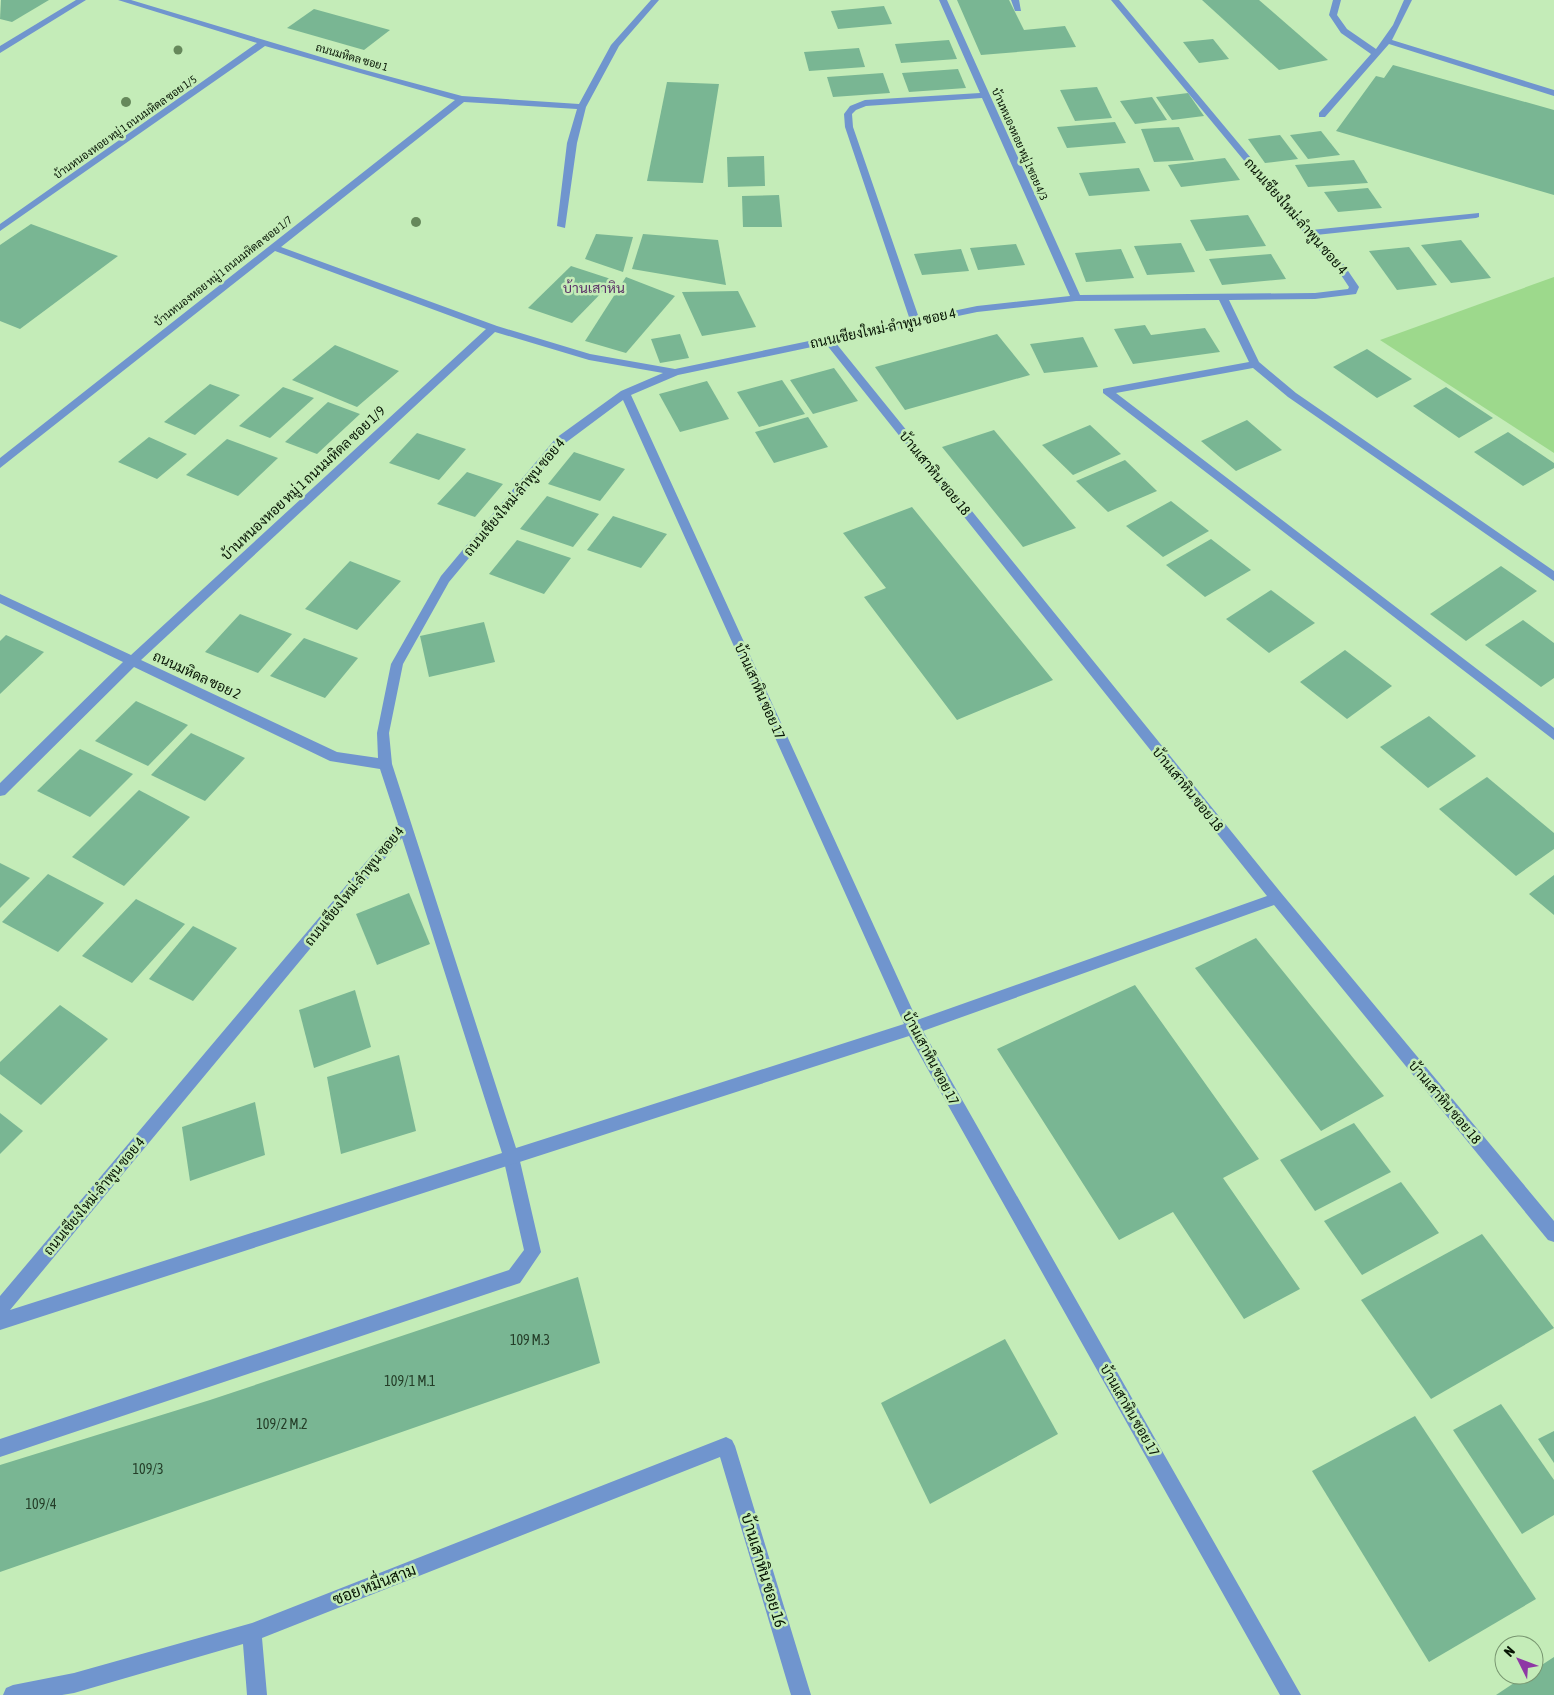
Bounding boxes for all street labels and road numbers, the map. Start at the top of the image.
street label: ถนนมหิดล ซอย 1 [314,41,390,73]
street label: บ้านหนองหอย หมู่ 1 ถนนมหิดล ซอย 1/5 [51,72,200,183]
street label: บ้านหนองหอย หมู่ 1ซอย 4/3 [988,86,1051,203]
street label: ถนนเชียงใหม่-ลำพูน ซอย 4 [1240,154,1352,279]
street label: บ้านหนองหอย หมู่ 1 ถนนมหิดล ซอย 1/7 [151,213,296,330]
street label: ถนนเชียงใหม่-ลำพูน ซอย 4 [808,304,958,353]
street label: บ้านหนองหอย หมู่ 1 ถนนมหิดล ซอย 1/9 [217,402,390,565]
street label: บ้านเสาหิน ซอย 18 [896,427,975,519]
street label: ถนนเชียงใหม่-ลำพูน ซอย 4 [459,434,570,560]
street label: บ้านเสาหิน ซอย 17 [732,640,789,742]
street label: ถนนมหิดล ซอย 2 [150,648,244,702]
street label: บ้านเสาหิน ซอย 18 [1149,743,1228,835]
street label: ถนนเชียงใหม่-ลำพูน ซอย 4 [300,822,409,950]
street label: บ้านเสาหิน ซอย 17 [900,1008,963,1108]
street label: บ้านเสาหิน ซอย 18 [1406,1057,1485,1147]
street label: ถนนเชียงใหม่-ลำพูน ซอย 4 [39,1133,150,1259]
street label: บ้านเสาหิน ซอย 17 [1097,1361,1164,1459]
street label: บ้านเสาหิน ซอย 16 [738,1510,791,1629]
street label: ซอย หมื่นสาม [328,1555,418,1608]

